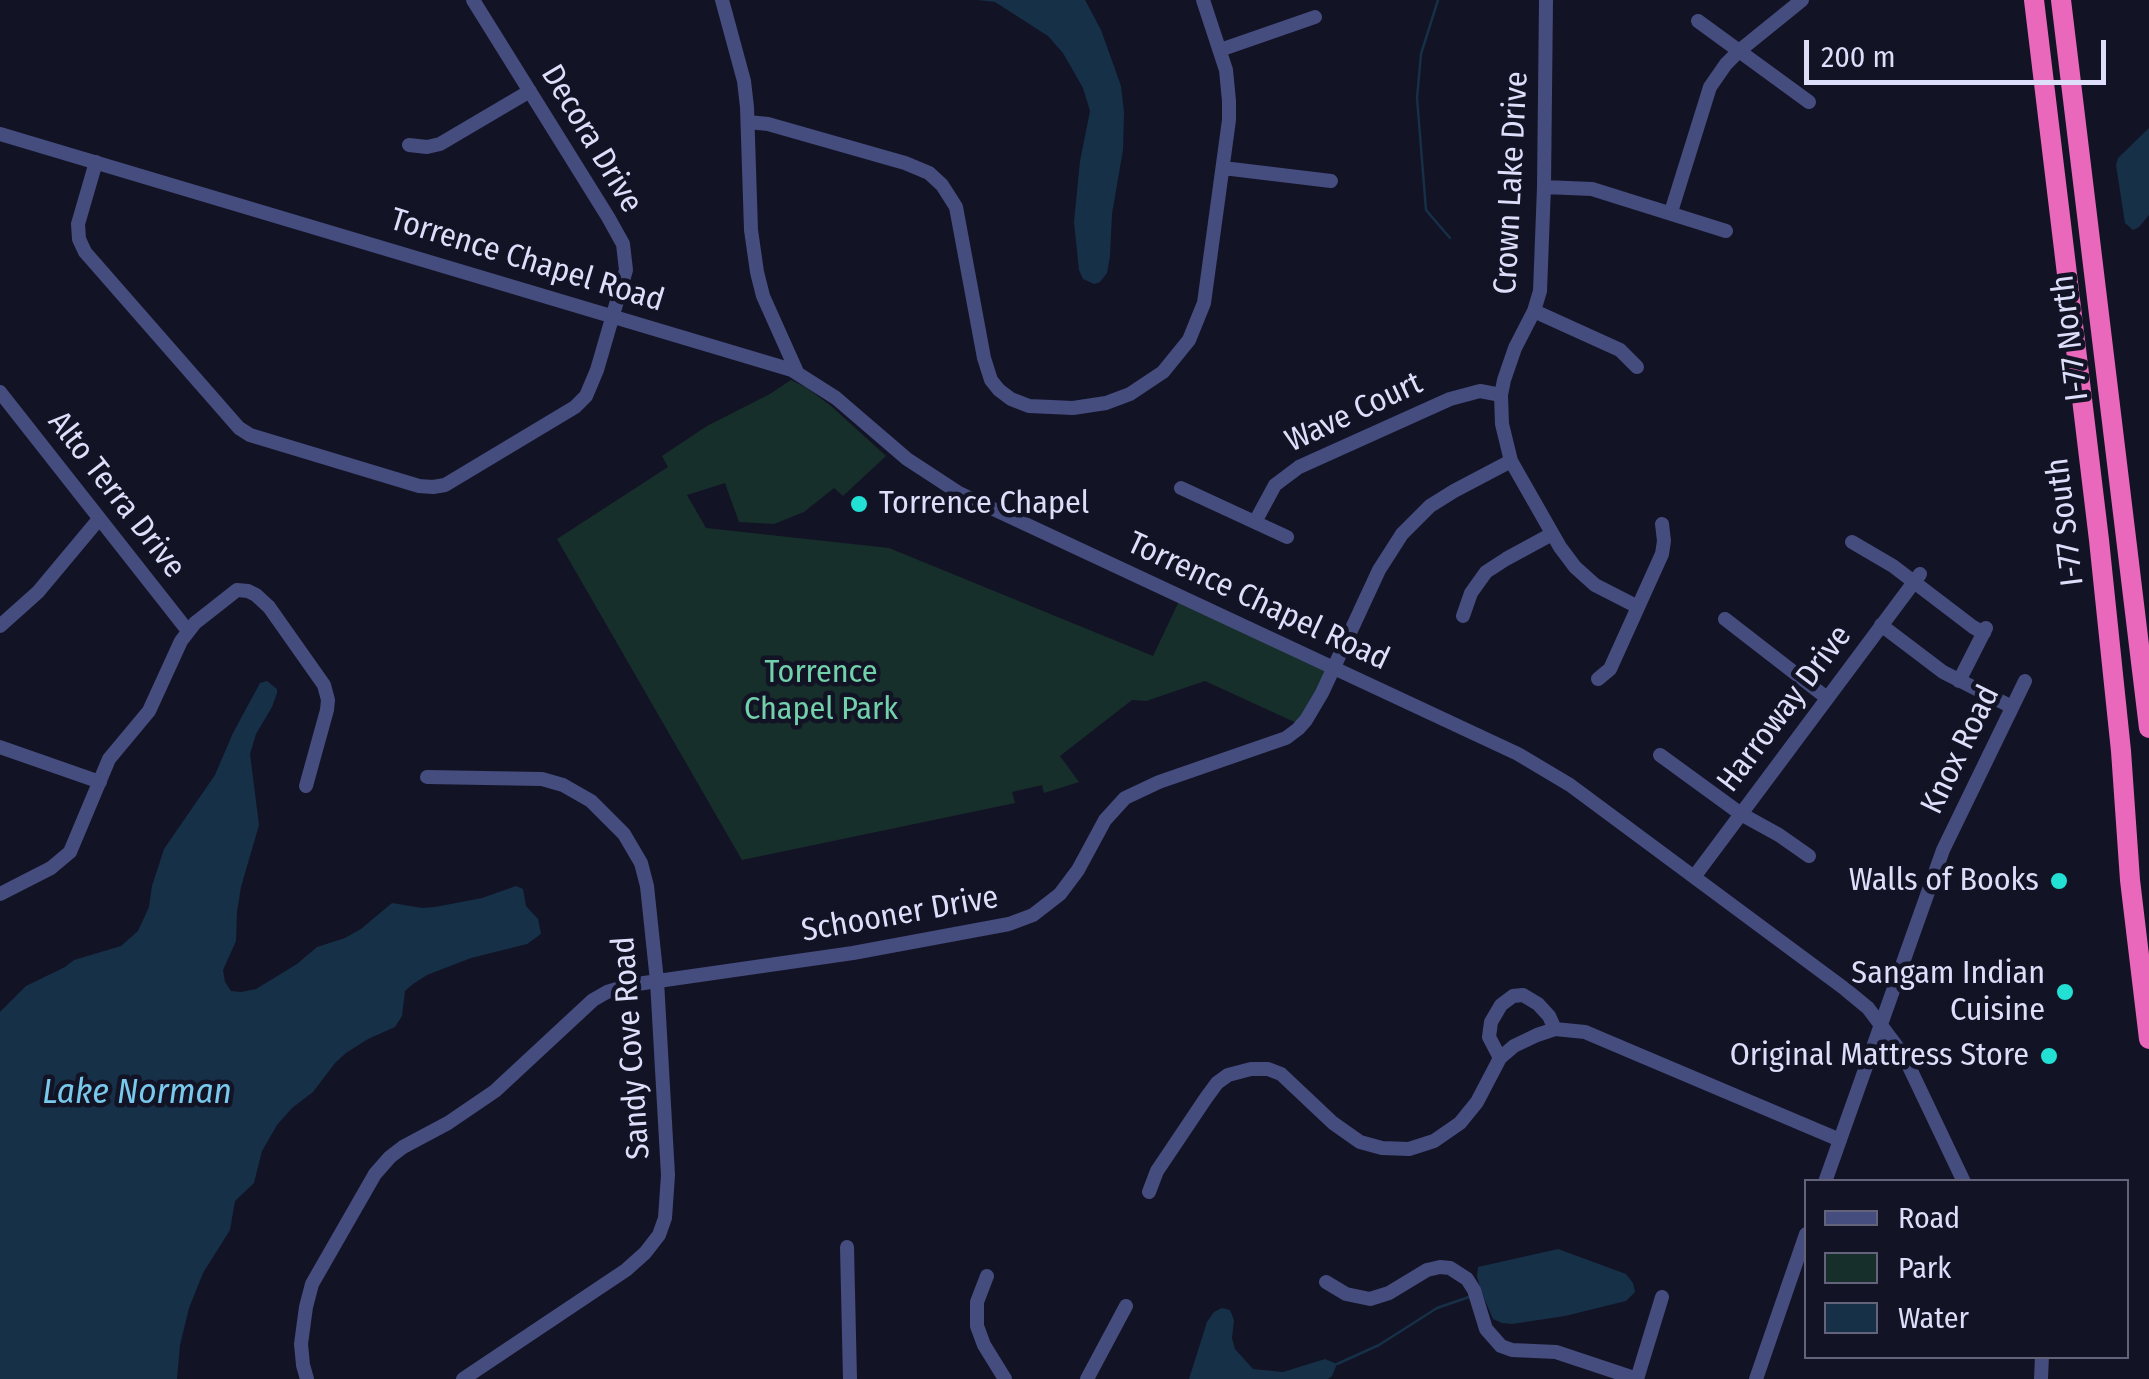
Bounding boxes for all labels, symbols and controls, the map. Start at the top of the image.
scale bar [1809,20,2112,82]
text: 200 m [1821,39,1896,75]
street label: Decora Drive [532,58,650,220]
street label: Crown Lake Drive [1487,70,1537,296]
street label: Torrence Chapel Road [386,201,668,321]
street label: I-77 North [2044,273,2098,403]
street label: Wave Court [1280,365,1428,461]
street label: Alto Terra Drive [39,404,193,586]
street label: I-77 South [2039,456,2093,588]
place label: Torrence Chapel [879,485,1089,523]
marker: Torrence Chapel [848,493,870,515]
street label: Torrence Chapel Road [1121,525,1395,679]
street label: Harroway Drive [1710,618,1860,800]
park label: Torrence Chapel Park [744,654,898,729]
street label: Knox Road [1913,679,2009,821]
place label: Walls of Books [1849,862,2039,900]
marker: Walls of Books [2048,870,2070,892]
street label: Schooner Drive [799,879,1001,951]
street label: Sandy Cove Road [605,935,659,1161]
place label: Sangam Indian Cuisine [1851,955,2045,1030]
marker: Sangam Indian Cuisine [2054,981,2076,1003]
place label: Original Mattress Store [1730,1037,2029,1075]
marker: Original Mattress Store [2038,1045,2060,1067]
water label: Lake Norman [42,1072,232,1114]
legend [1804,1179,2129,1359]
text: Road [1898,1200,1960,1236]
text: Park [1898,1250,1951,1286]
text: Water [1898,1300,1969,1336]

